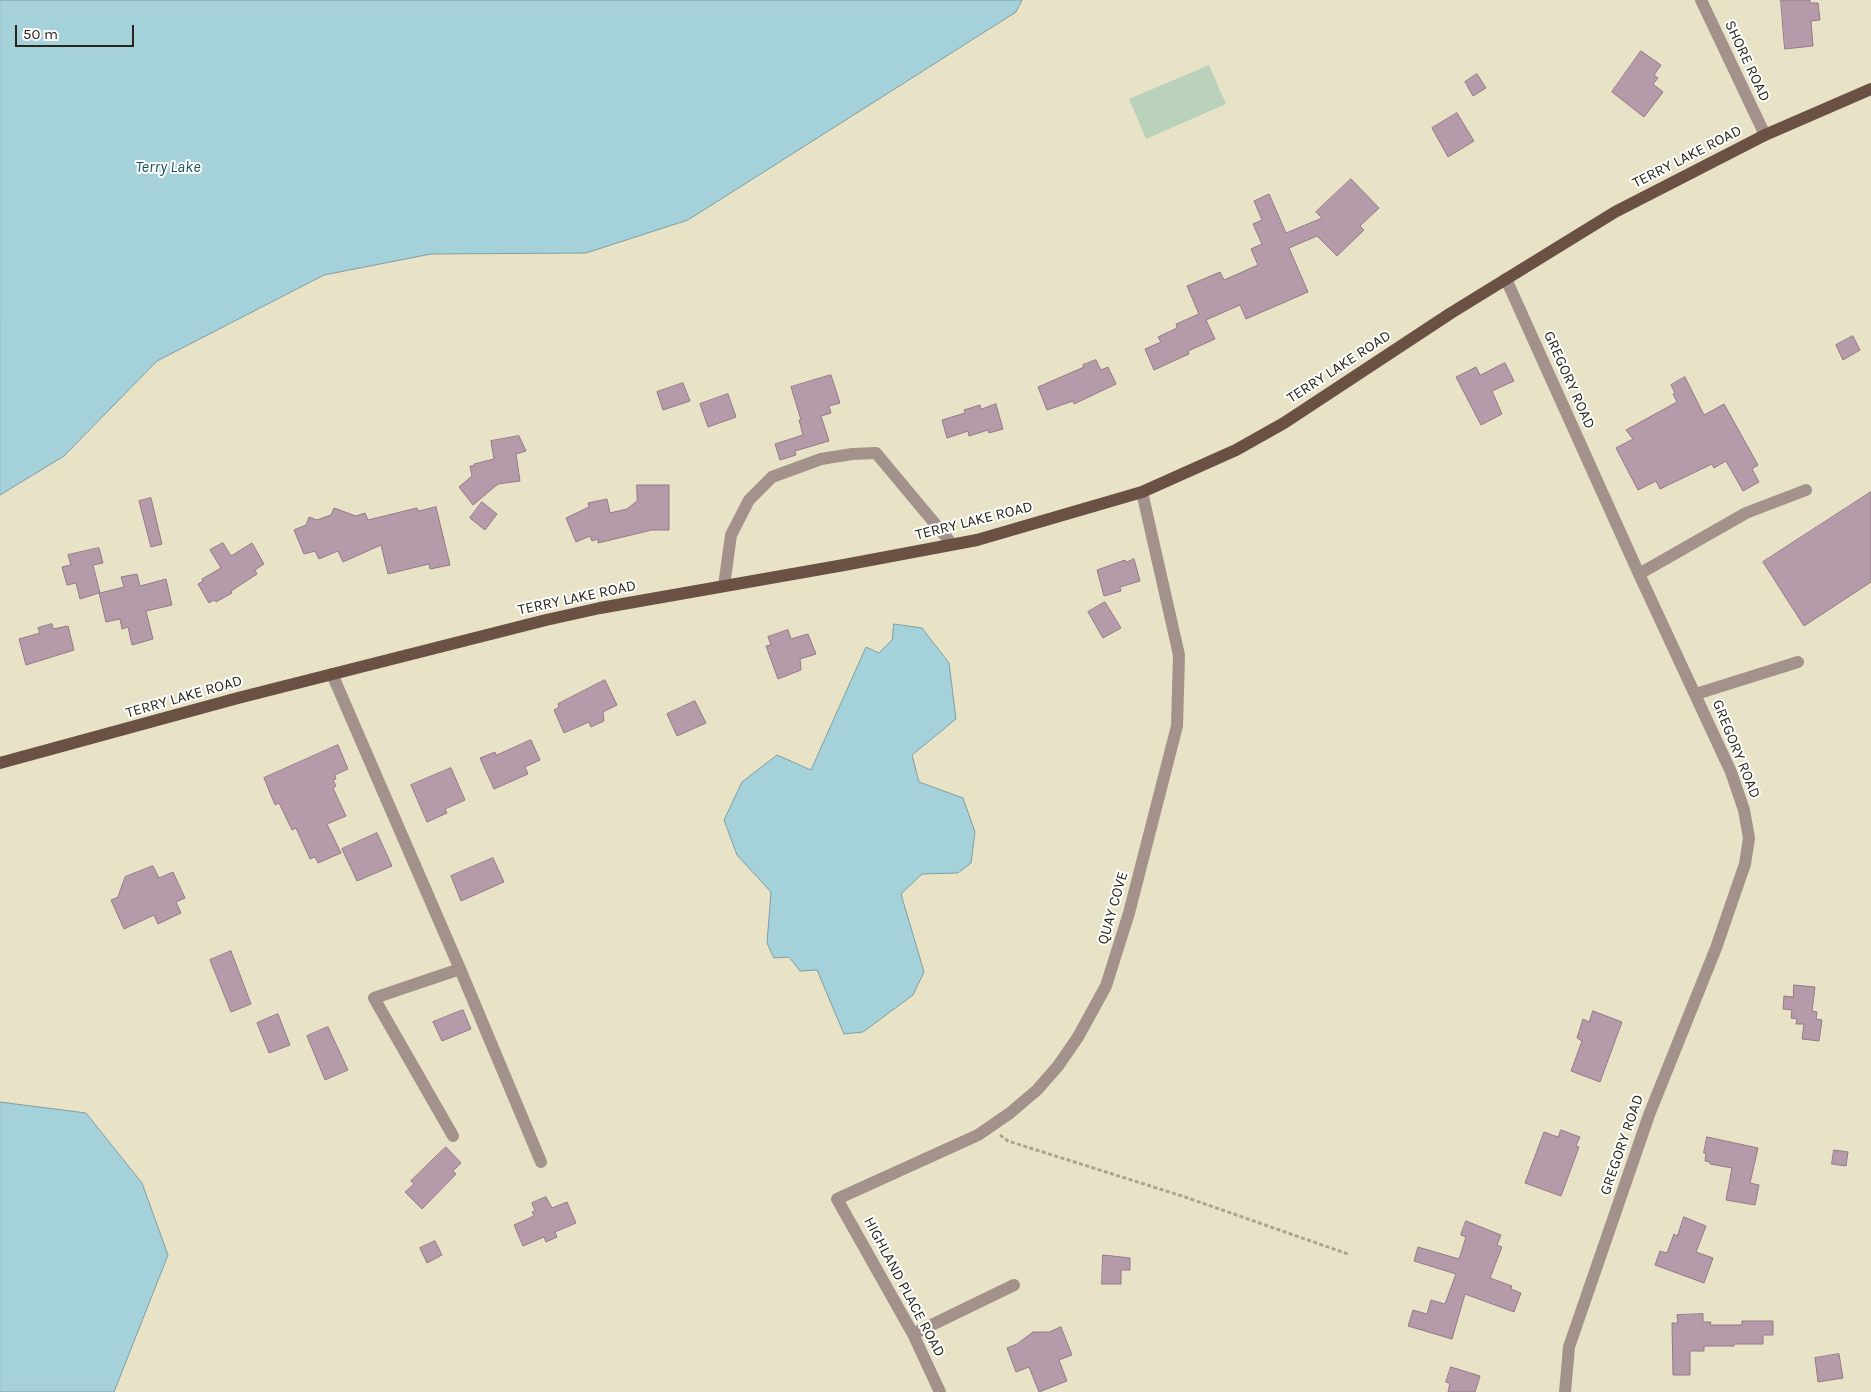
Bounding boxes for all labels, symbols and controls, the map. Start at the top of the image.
scale bar [18,15,136,47]
street label: SHORE ROAD [1720,18,1774,104]
text: 50 m [23,25,58,43]
street label: TERRY LAKE ROAD [1629,122,1745,192]
water label: Terry Lake [135,157,201,177]
street label: TERRY LAKE ROAD [1284,327,1394,407]
street label: GREGORY ROAD [1539,328,1599,432]
street label: TERRY LAKE ROAD [913,498,1035,544]
street label: TERRY LAKE ROAD [516,577,638,619]
street label: TERRY LAKE ROAD [124,672,244,722]
street label: GREGORY ROAD [1708,697,1764,801]
street label: QUAY COVE [1094,869,1132,947]
street label: GREGORY ROAD [1596,1092,1648,1198]
street label: HIGHLAND PLACE ROAD [859,1214,949,1360]

